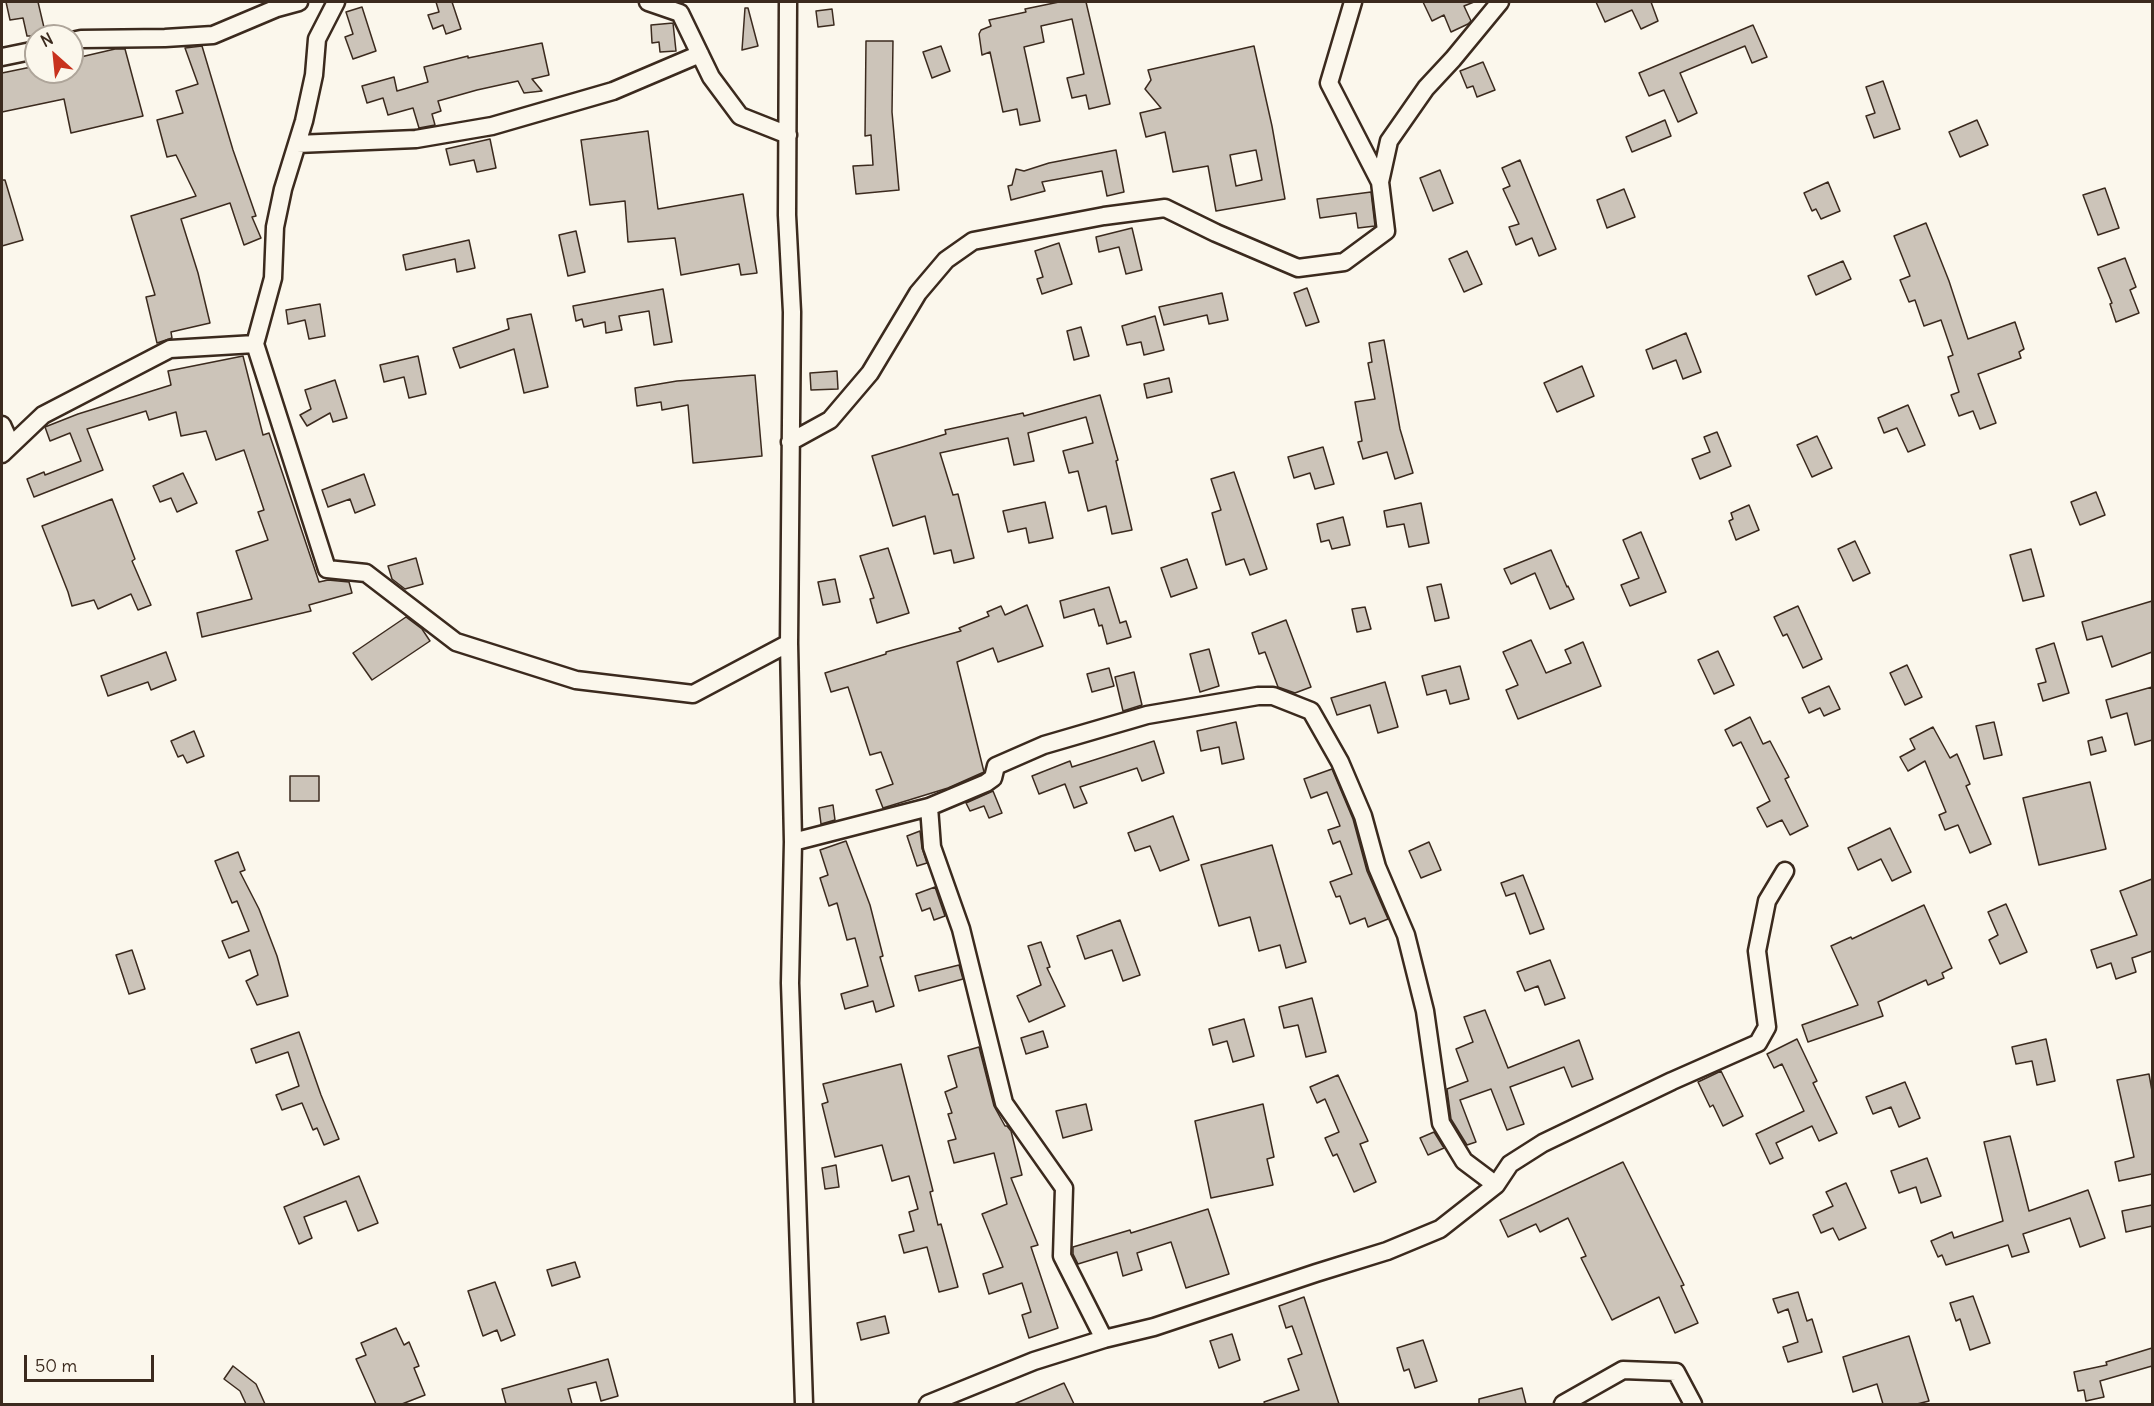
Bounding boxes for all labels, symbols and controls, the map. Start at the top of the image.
north arrow [24,24,84,84]
text: N [37,28,56,51]
scale bar [27,1343,158,1381]
text: 50 m [35,1354,77,1377]

